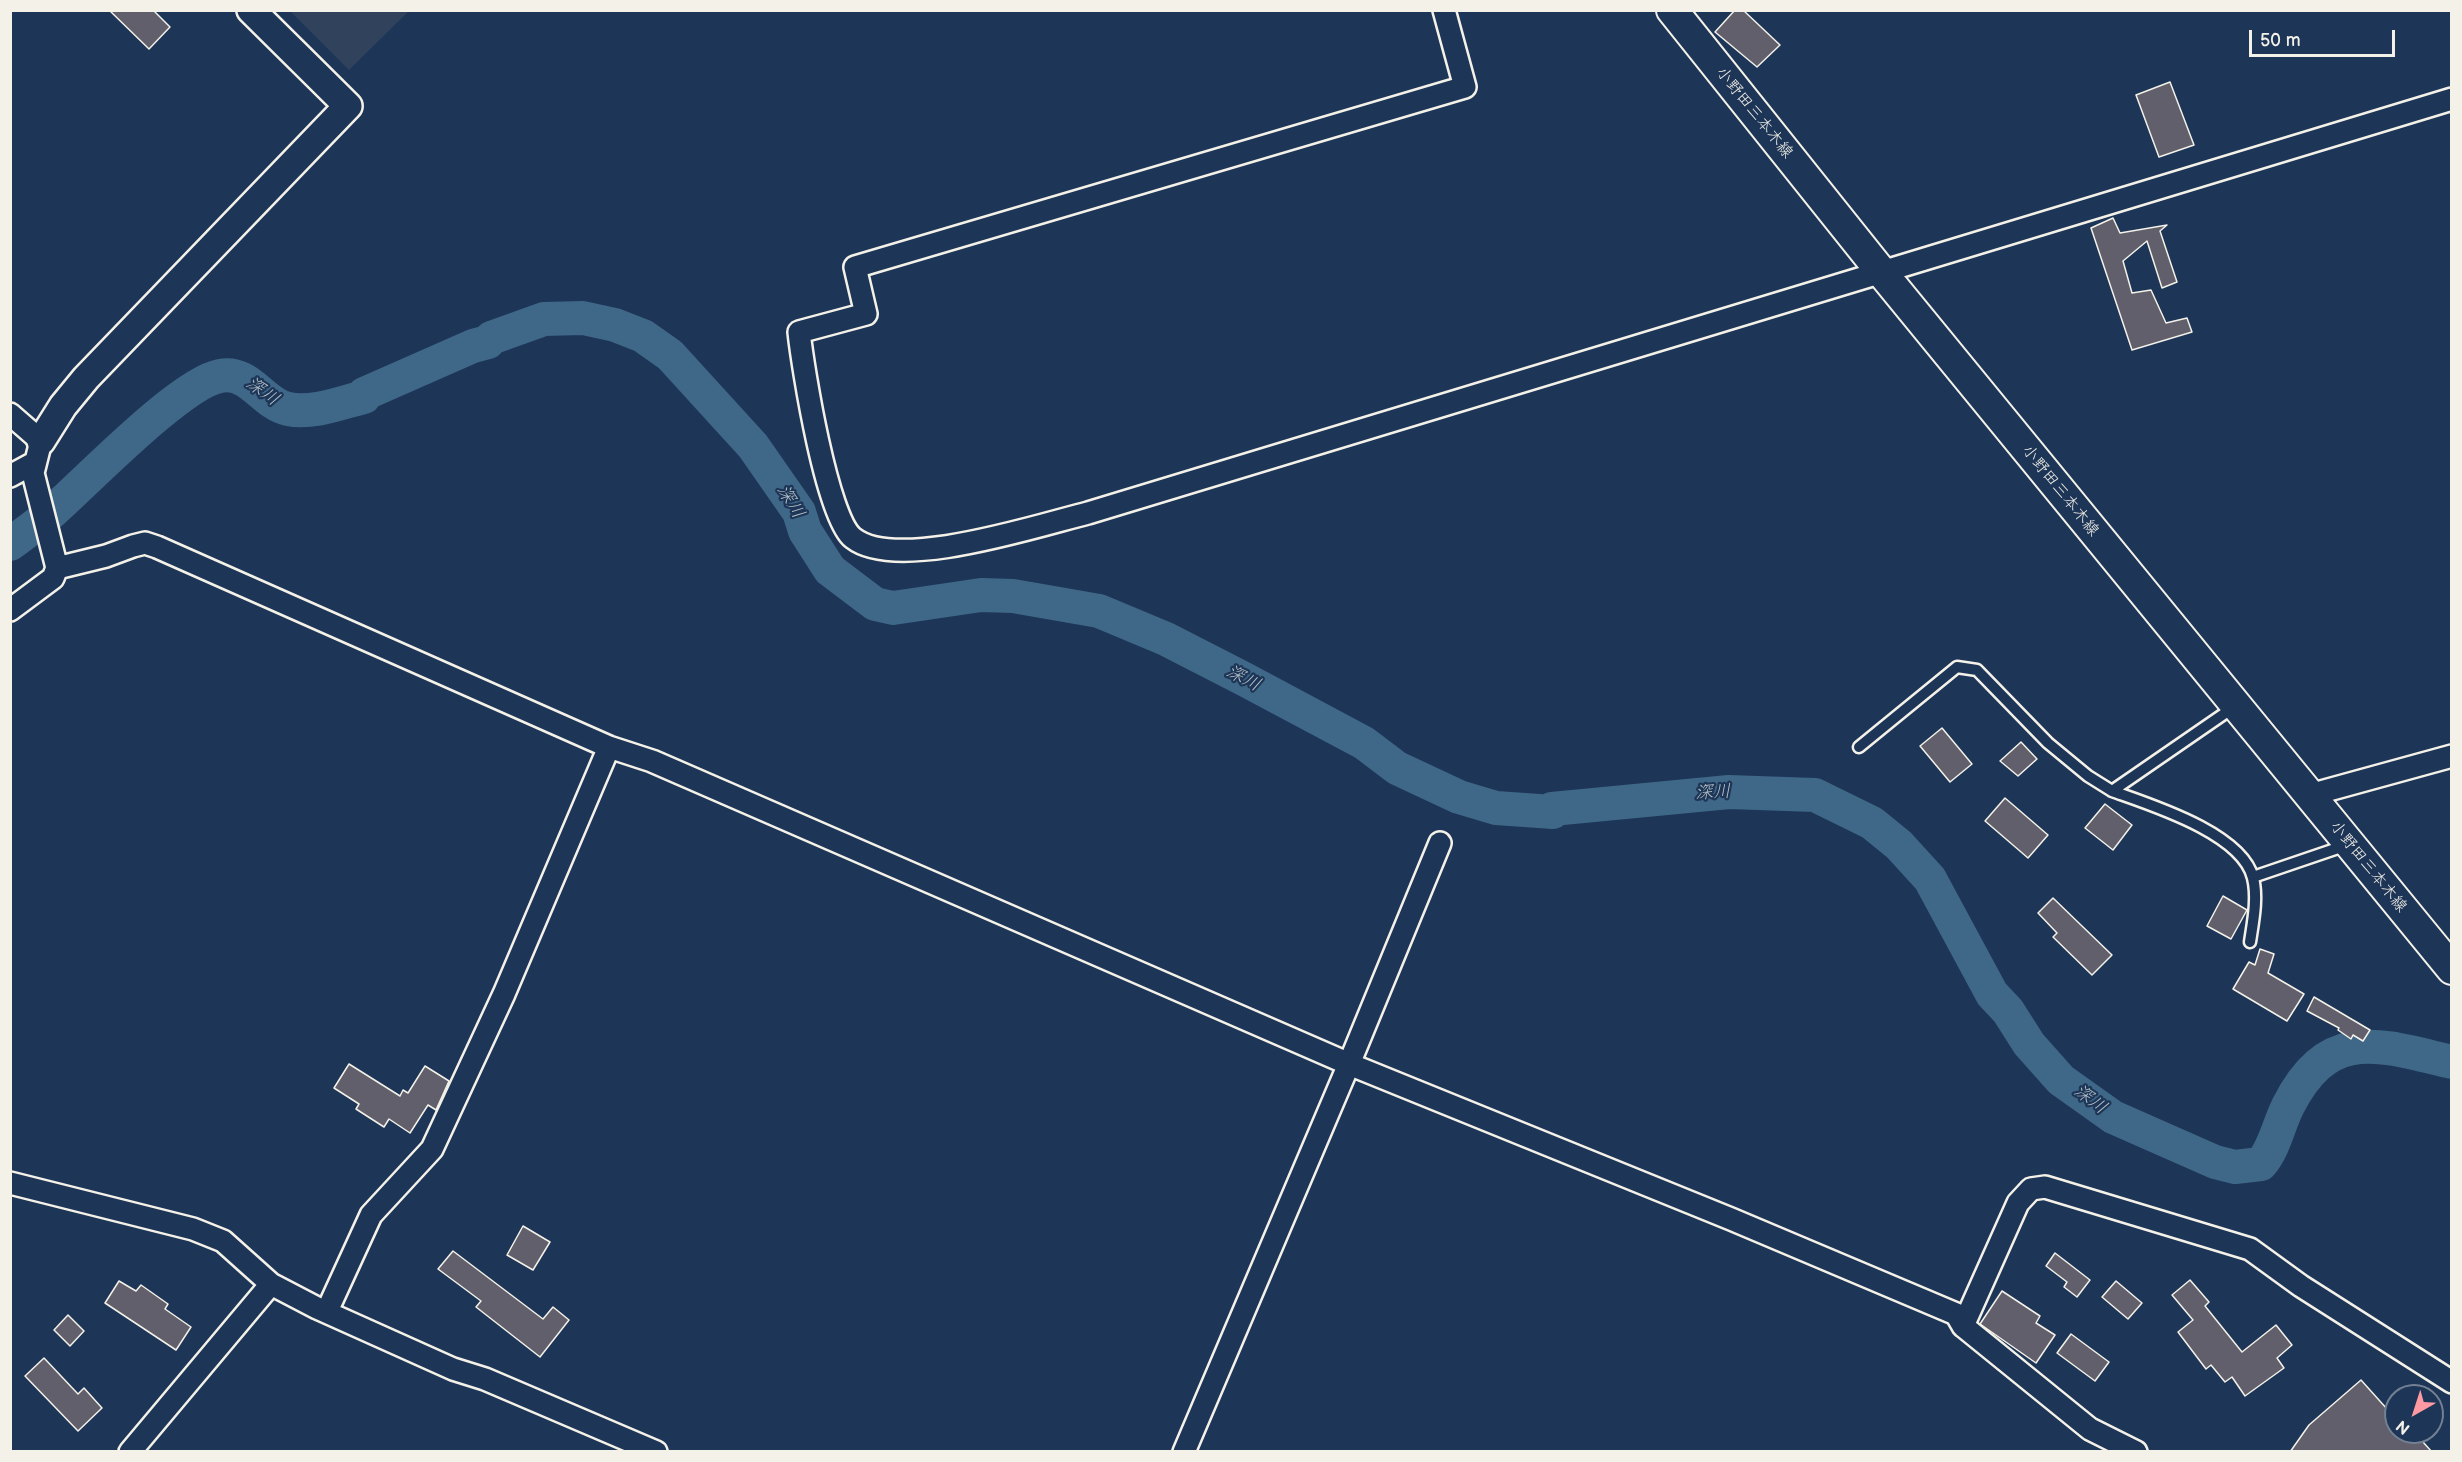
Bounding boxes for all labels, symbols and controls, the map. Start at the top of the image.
scale bar [2252,18,2398,56]
text: 50 m [2260,30,2301,51]
street label: 小野田三本木線 [1711,63,1797,163]
water label: 深川 [241,373,283,411]
street label: 小野田三本木線 [2017,441,2103,541]
water label: 深川 [771,481,809,523]
water label: 深川 [1222,661,1264,697]
water label: 深川 [1694,781,1732,805]
street label: 小野田三本木線 [2325,817,2411,917]
water label: 深川 [2069,1081,2111,1119]
north arrow [2384,1384,2444,1444]
text: N [2393,1416,2414,1438]

